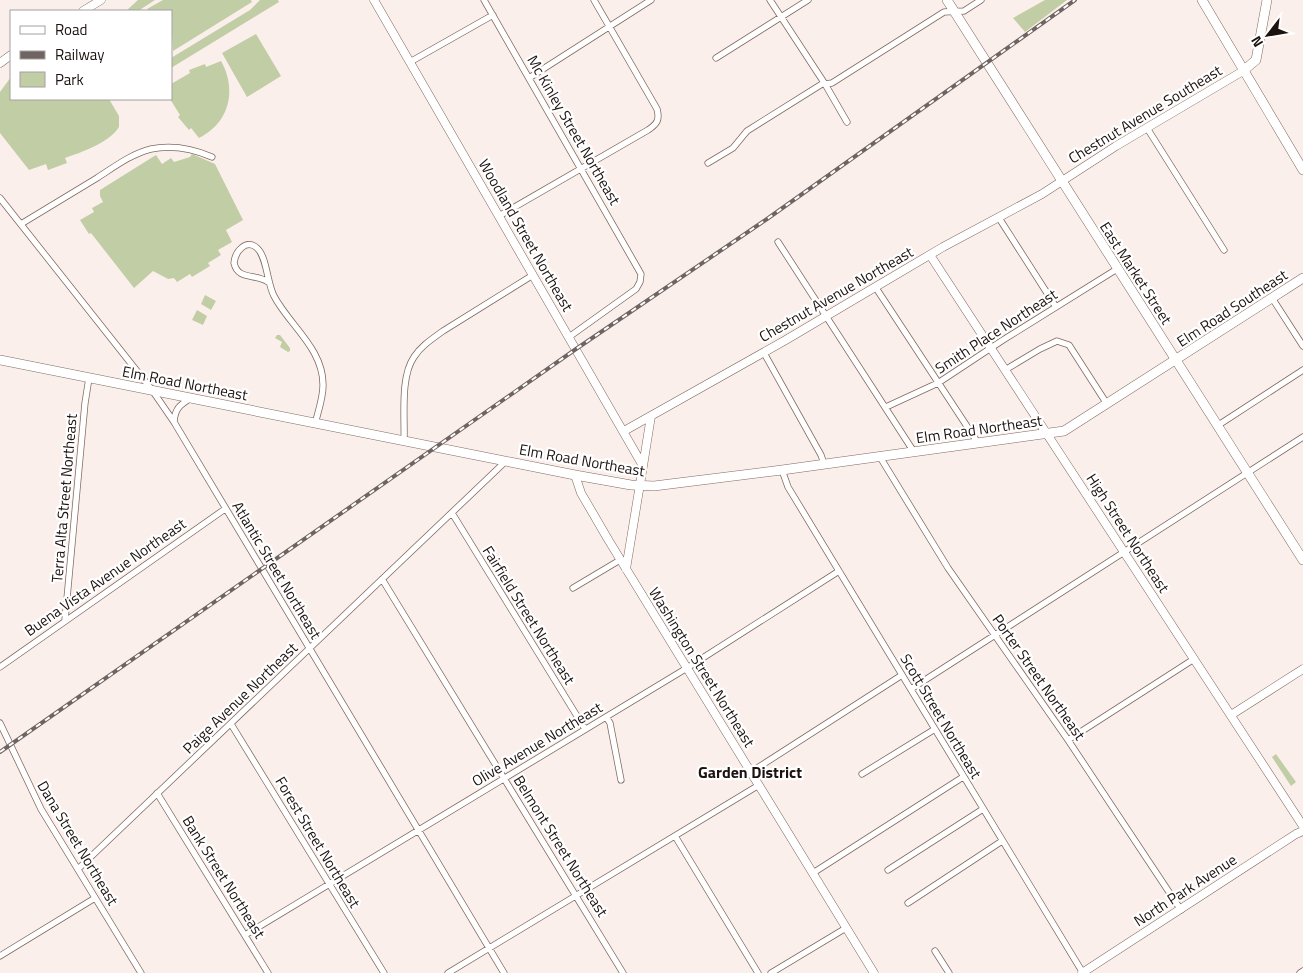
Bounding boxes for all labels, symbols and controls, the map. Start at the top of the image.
legend [10,10,172,100]
north arrow [1243,10,1293,60]
text: Road [55,18,87,41]
text: N [1245,32,1268,52]
text: Railway [55,43,105,66]
street label: Mc Kinley Street Northeast [522,51,627,210]
street label: Chestnut Avenue Southeast [1064,59,1227,169]
text: Park [55,68,84,91]
street label: Woodland Street Northeast [473,154,580,316]
street label: East Market Street [1094,217,1178,330]
street label: Chestnut Avenue Northeast [755,240,918,348]
street label: Elm Road Southeast [1172,263,1293,353]
street label: Smith Place Northeast [930,282,1062,379]
street label: Elm Road Northeast [120,360,250,407]
street label: Elm Road Northeast [914,409,1044,449]
street label: Terra Alta Street Northeast [45,412,83,583]
street label: Elm Road Northeast [517,438,647,482]
street label: High Street Northeast [1081,469,1176,598]
street label: Atlantic Street Northeast [227,497,328,644]
street label: Buena Vista Avenue Northeast [19,512,191,642]
street label: Fairfield Street Northeast [477,541,581,689]
street label: Washington Street Northeast [643,582,761,752]
street label: Porter Street Northeast [987,609,1092,745]
street label: Paige Avenue Northeast [177,636,303,759]
street label: Scott Street Northeast [895,649,988,783]
street label: Olive Avenue Northeast [467,695,607,792]
district label: Garden District [698,760,802,784]
street label: Belmont Street Northeast [508,771,614,922]
street label: Forest Street Northeast [270,772,367,913]
street label: Dana Street Northeast [32,776,125,910]
street label: Bank Street Northeast [177,811,272,944]
street label: North Park Avenue [1129,848,1241,932]

